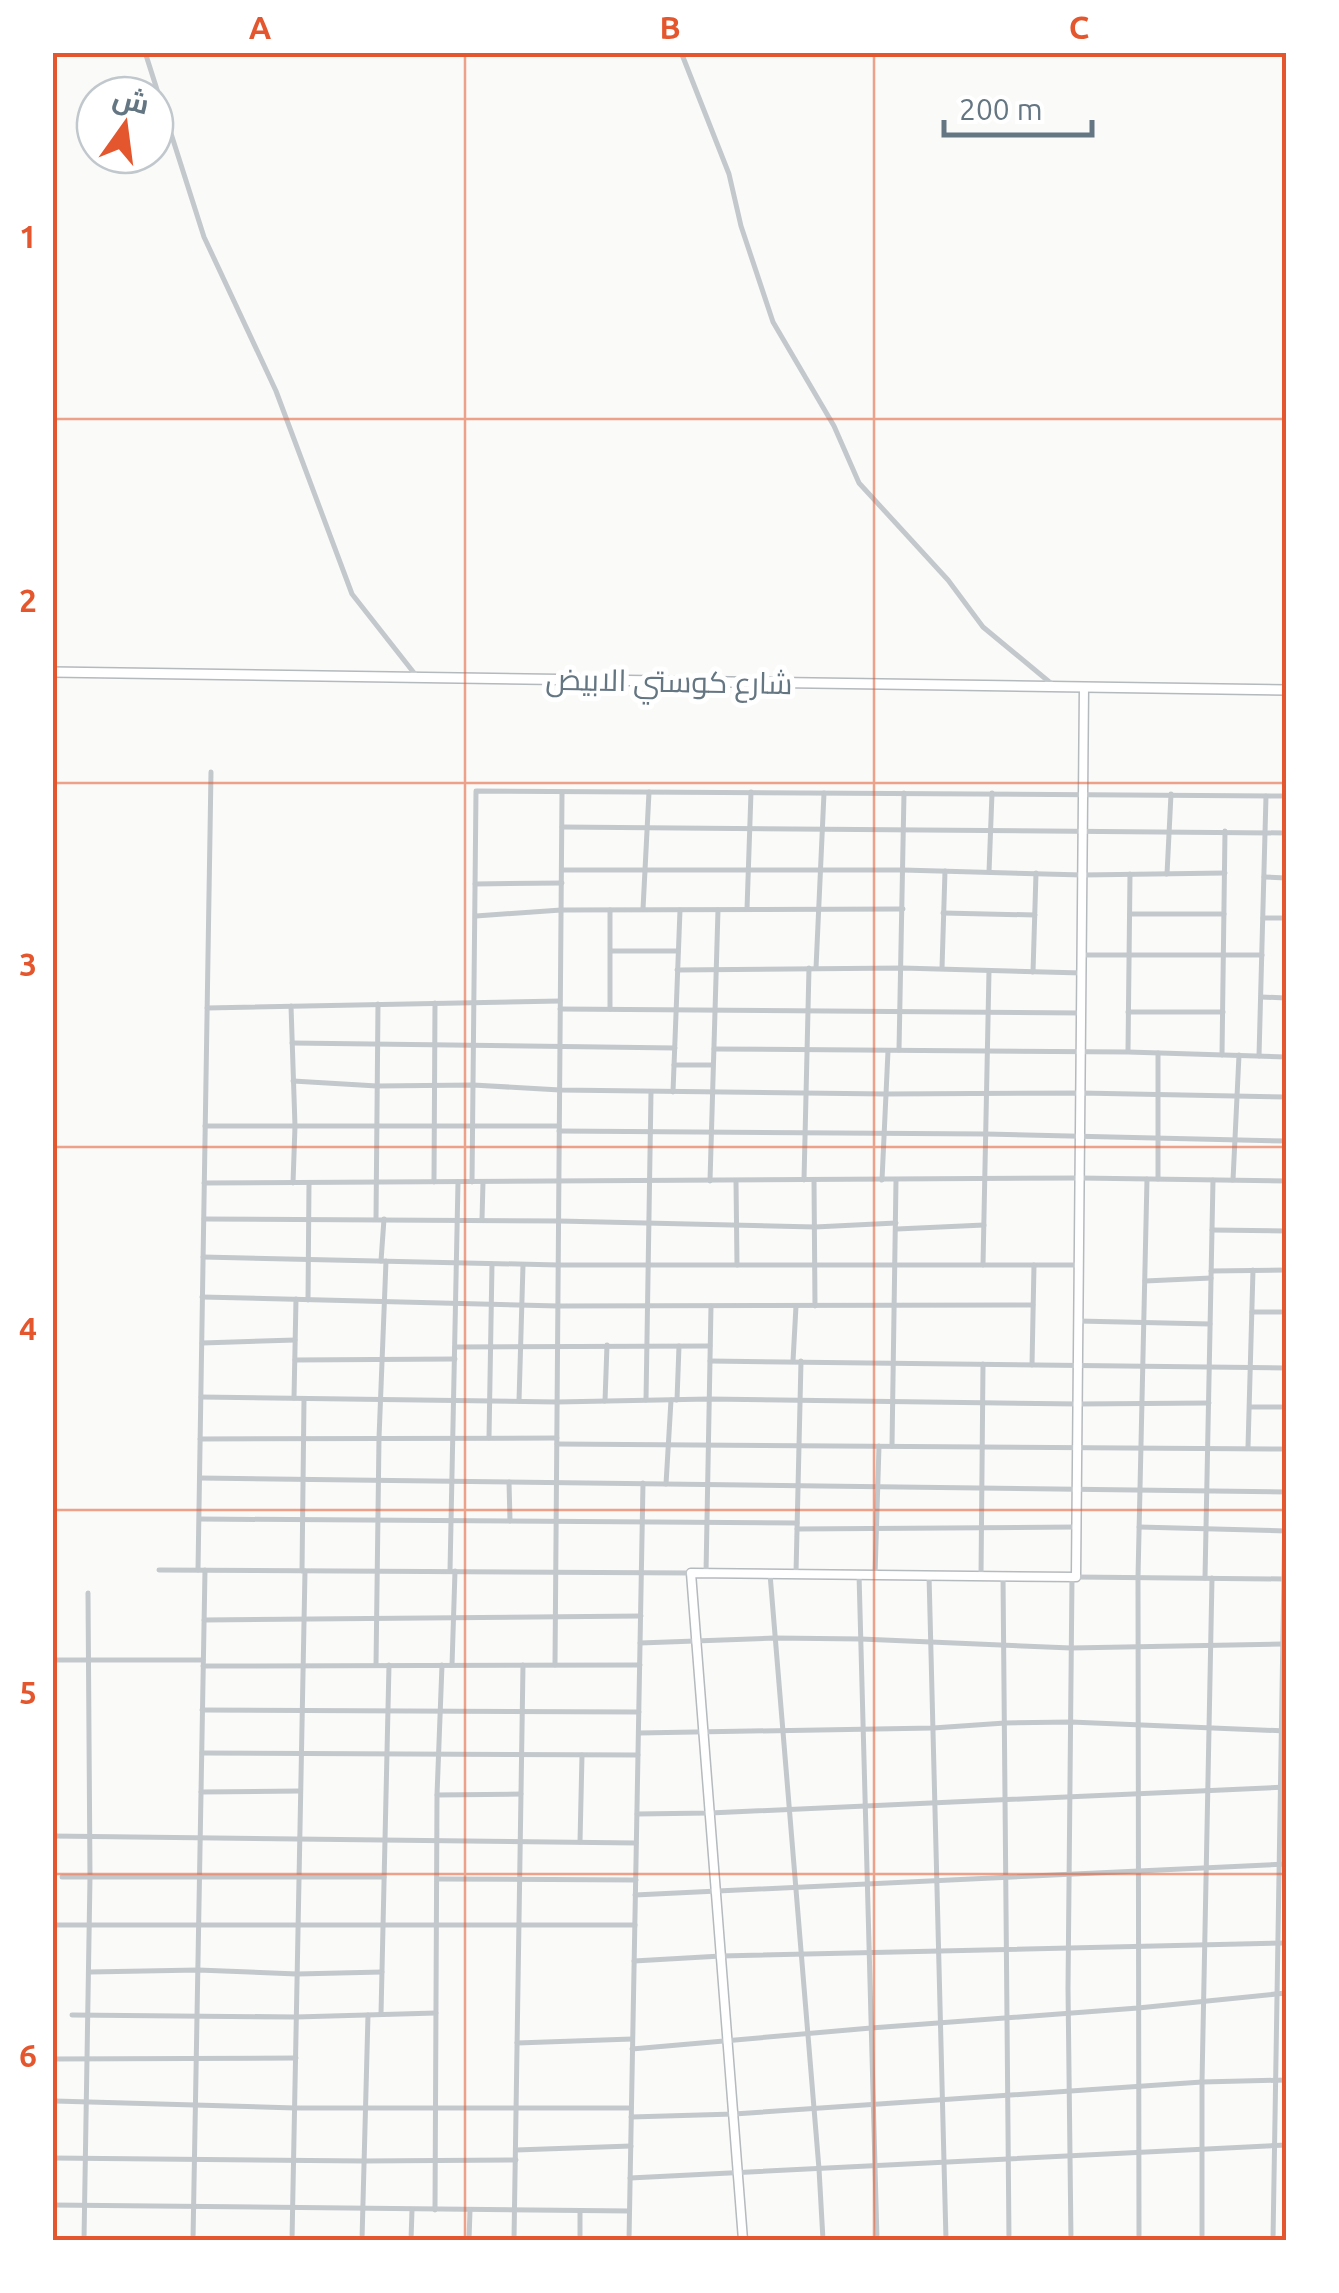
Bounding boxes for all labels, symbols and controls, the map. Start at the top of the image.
text: A [249,9,272,45]
text: B [659,9,681,45]
text: C [1069,9,1089,45]
north arrow [75,75,175,175]
scale bar [944,75,1092,137]
text: ش [110,81,152,122]
text: 200 m [959,92,1043,126]
text: 1 [19,218,37,254]
text: 2 [19,582,37,618]
street label: شارع كوستي الابيض [545,662,793,707]
text: 3 [19,946,37,982]
text: 4 [19,1310,37,1346]
text: 5 [19,1674,37,1710]
text: 6 [19,2037,37,2073]

